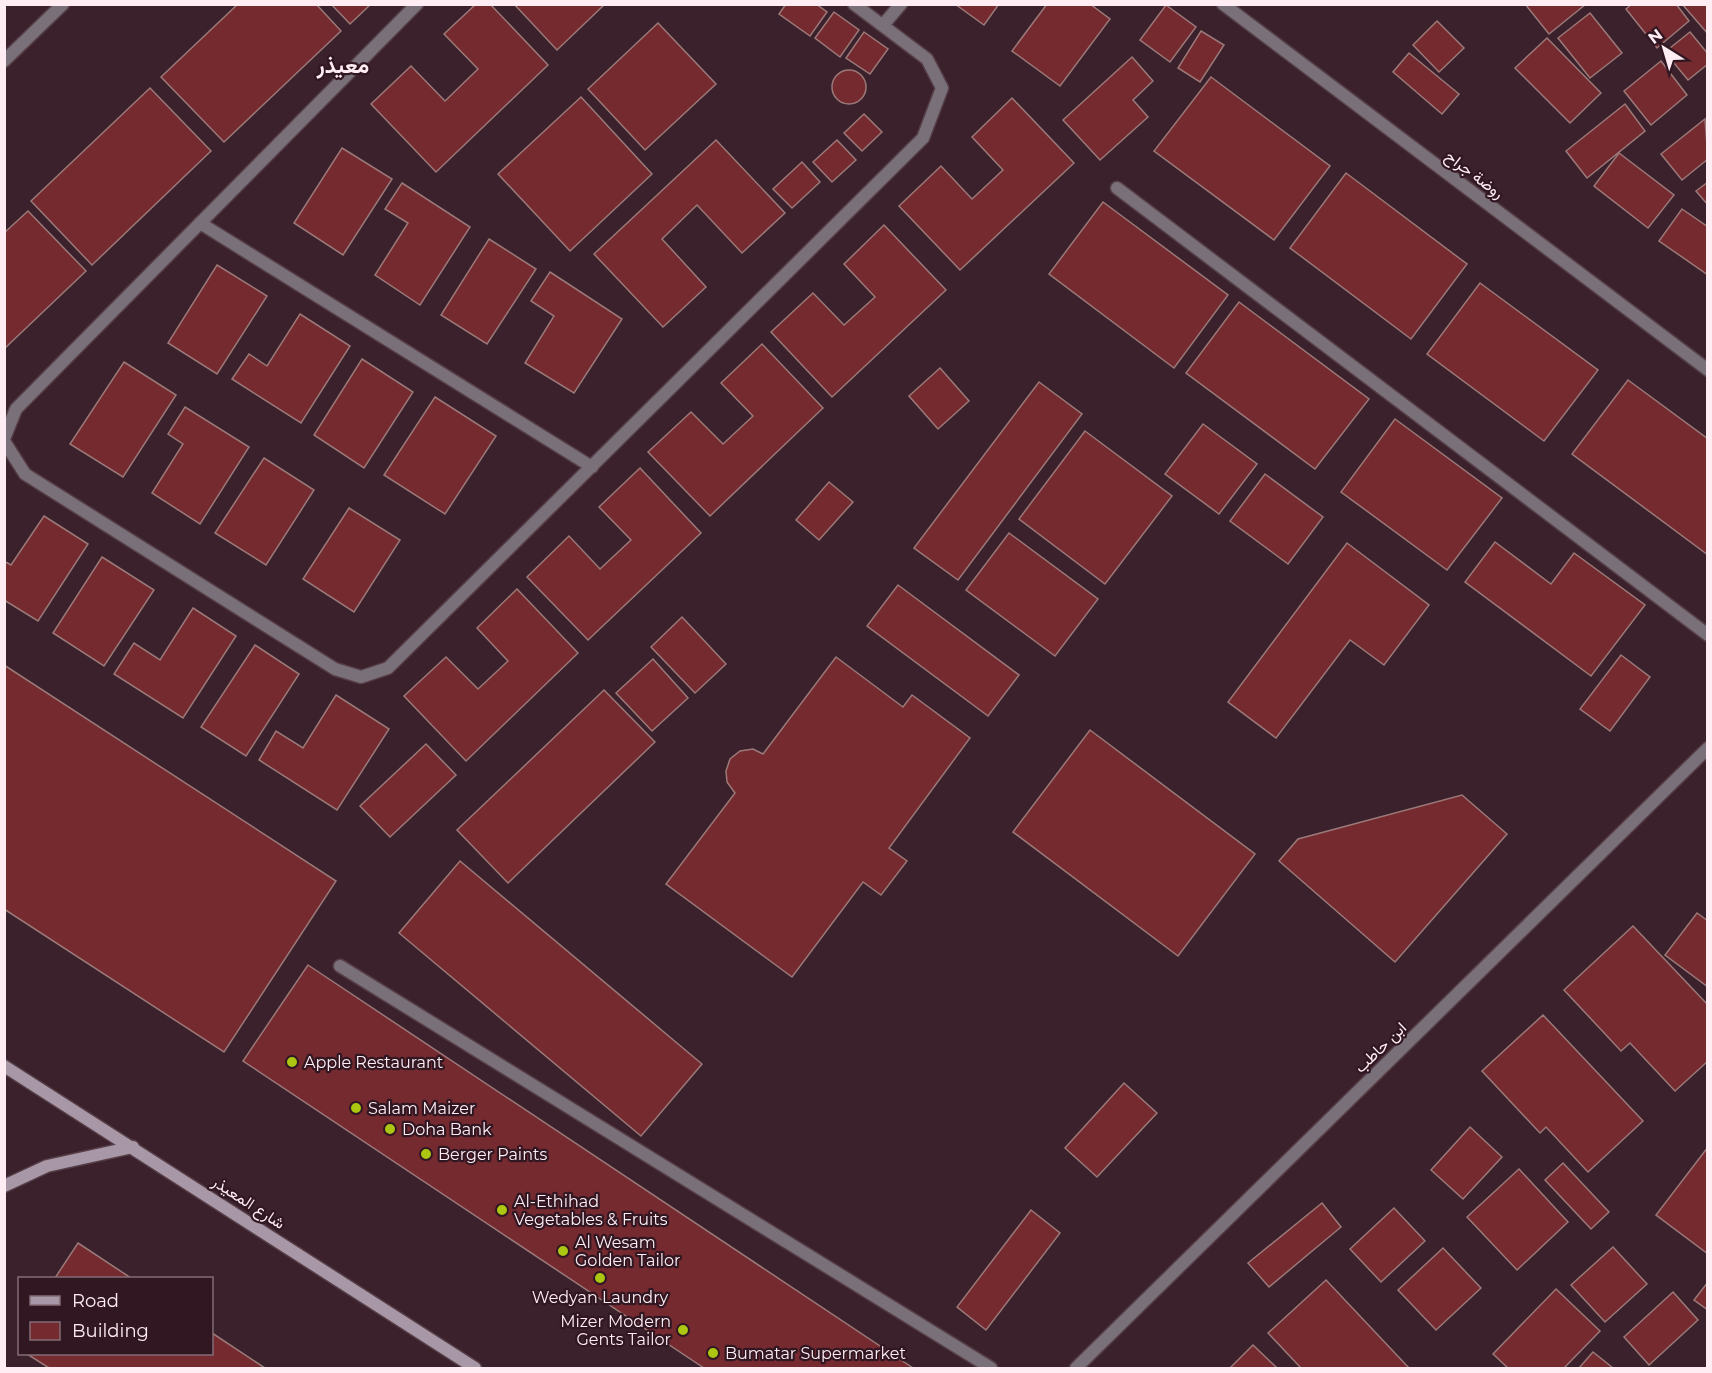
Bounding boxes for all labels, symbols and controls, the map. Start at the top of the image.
north arrow [1634,18,1694,78]
text: N [1644,25,1666,48]
district label: معيذر [316,52,369,79]
street label: روضة جراح [1440,146,1508,204]
street label: ابن حاطب [1351,1018,1411,1077]
place label: Apple Restaurant [304,1053,444,1072]
marker: Apple Restaurant [285,1055,299,1069]
place label: Salam Maizer [368,1099,475,1118]
marker: Salam Maizer [349,1101,363,1115]
place label: Doha Bank [402,1120,492,1139]
marker: Doha Bank [383,1122,397,1136]
place label: Berger Paints [438,1145,547,1164]
marker: Berger Paints [419,1147,433,1161]
street label: شارع المعيذر [207,1171,289,1235]
place label: Al-Ethihad Vegetables & Fruits [514,1192,668,1229]
marker: Al-Ethihad Vegetables & Fruits [495,1203,509,1217]
place label: Al Wesam Golden Tailor [575,1233,680,1270]
marker: Al Wesam Golden Tailor [556,1244,570,1258]
marker: Wedyan Laundry [593,1271,607,1285]
legend [18,1277,213,1355]
place label: Wedyan Laundry [532,1288,669,1307]
text: Road [72,1290,119,1312]
place label: Mizer Modern Gents Tailor [560,1312,671,1349]
text: Building [72,1320,149,1342]
marker: Mizer Modern Gents Tailor [676,1323,690,1337]
place label: Bumatar Supermarket [725,1344,906,1363]
marker: Bumatar Supermarket [706,1346,720,1360]

